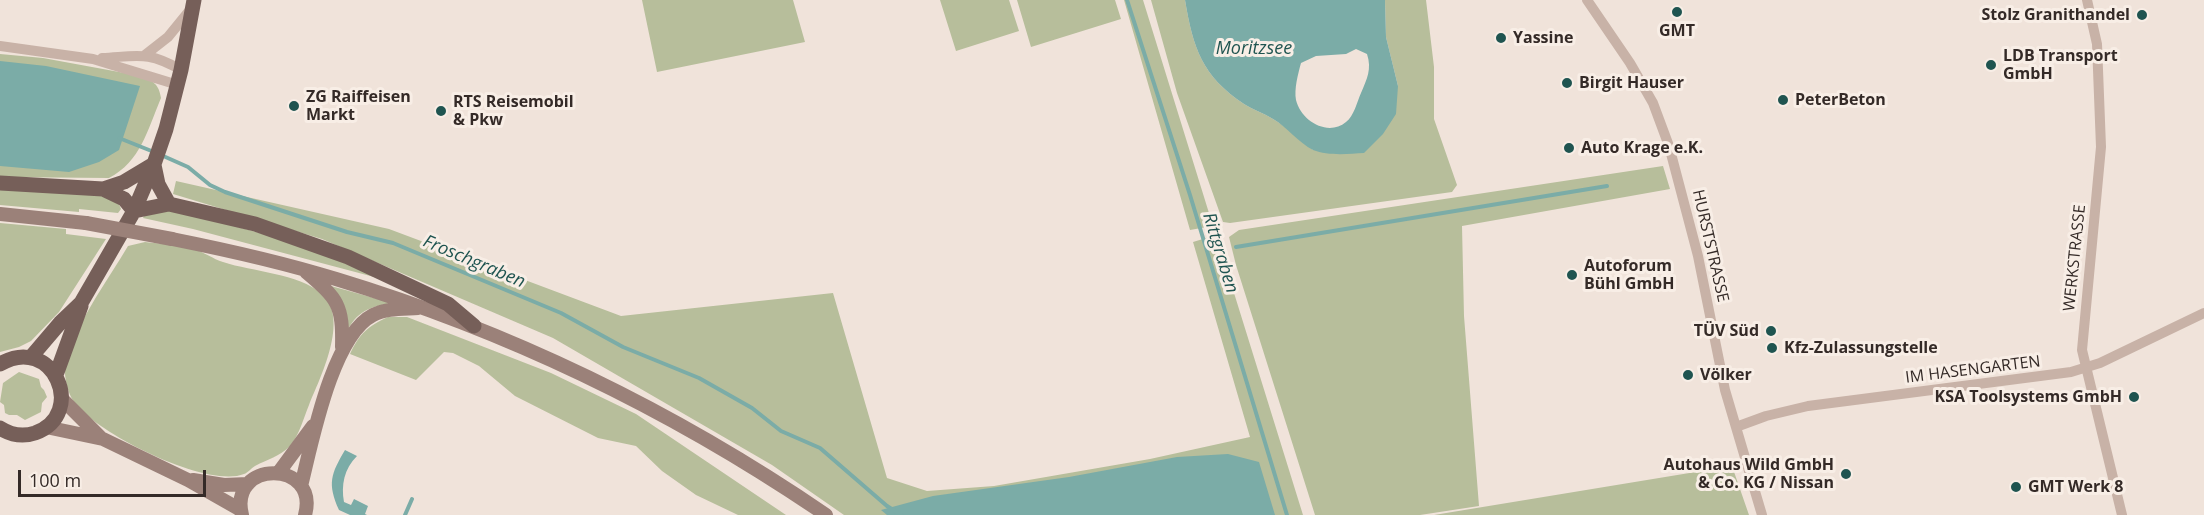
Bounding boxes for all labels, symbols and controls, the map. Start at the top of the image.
marker: GMT [1670,5,1684,19]
place label: Stolz Granithandel [1981,5,2130,25]
marker: Stolz Granithandel [2135,8,2149,22]
place label: GMT [1659,21,1695,41]
place label: Yassine [1513,28,1573,48]
marker: Yassine [1494,31,1508,45]
water label: Moritzsee [1216,38,1292,60]
place label: LDB Transport GmbH [2003,46,2118,84]
marker: LDB Transport GmbH [1984,58,1998,72]
place label: Birgit Hauser [1579,73,1684,93]
marker: Birgit Hauser [1560,76,1574,90]
place label: ZG Raiffeisen Markt [306,87,411,125]
place label: PeterBeton [1795,90,1886,110]
place label: RTS Reisemobil & Pkw [453,92,574,130]
marker: PeterBeton [1776,93,1790,107]
marker: ZG Raiffeisen Markt [287,99,301,113]
marker: RTS Reisemobil & Pkw [434,104,448,118]
place label: Auto Krage e.K. [1581,138,1703,158]
marker: Auto Krage e.K. [1562,141,1576,155]
street label: HURSTSTRASSE [1688,188,1732,304]
street label: WERKSTRASSE [2060,204,2090,312]
water label: Rittgraben [1198,210,1242,296]
water label: Froschgraben [420,231,528,293]
place label: Autoforum Bühl GmbH [1584,256,1674,294]
marker: Autoforum Bühl GmbH [1565,268,1579,282]
place label: TÜV Süd [1694,321,1759,341]
marker: TÜV Süd [1764,324,1778,338]
place label: Kfz-Zulassungstelle [1784,338,1938,358]
marker: Kfz-Zulassungstelle [1765,341,1779,355]
street label: IM HASENGARTEN [1904,352,2042,388]
place label: Völker [1700,365,1752,385]
marker: Völker [1681,368,1695,382]
place label: KSA Toolsystems GmbH [1935,387,2122,407]
marker: KSA Toolsystems GmbH [2127,390,2141,404]
place label: Autohaus Wild GmbH & Co. KG / Nissan [1664,455,1834,493]
scale bar [21,458,208,496]
marker: Autohaus Wild GmbH & Co. KG / Nissan [1839,467,1853,481]
text: 100 m [29,468,81,492]
place label: GMT Werk 8 [2028,477,2124,497]
marker: GMT Werk 8 [2009,480,2023,494]

